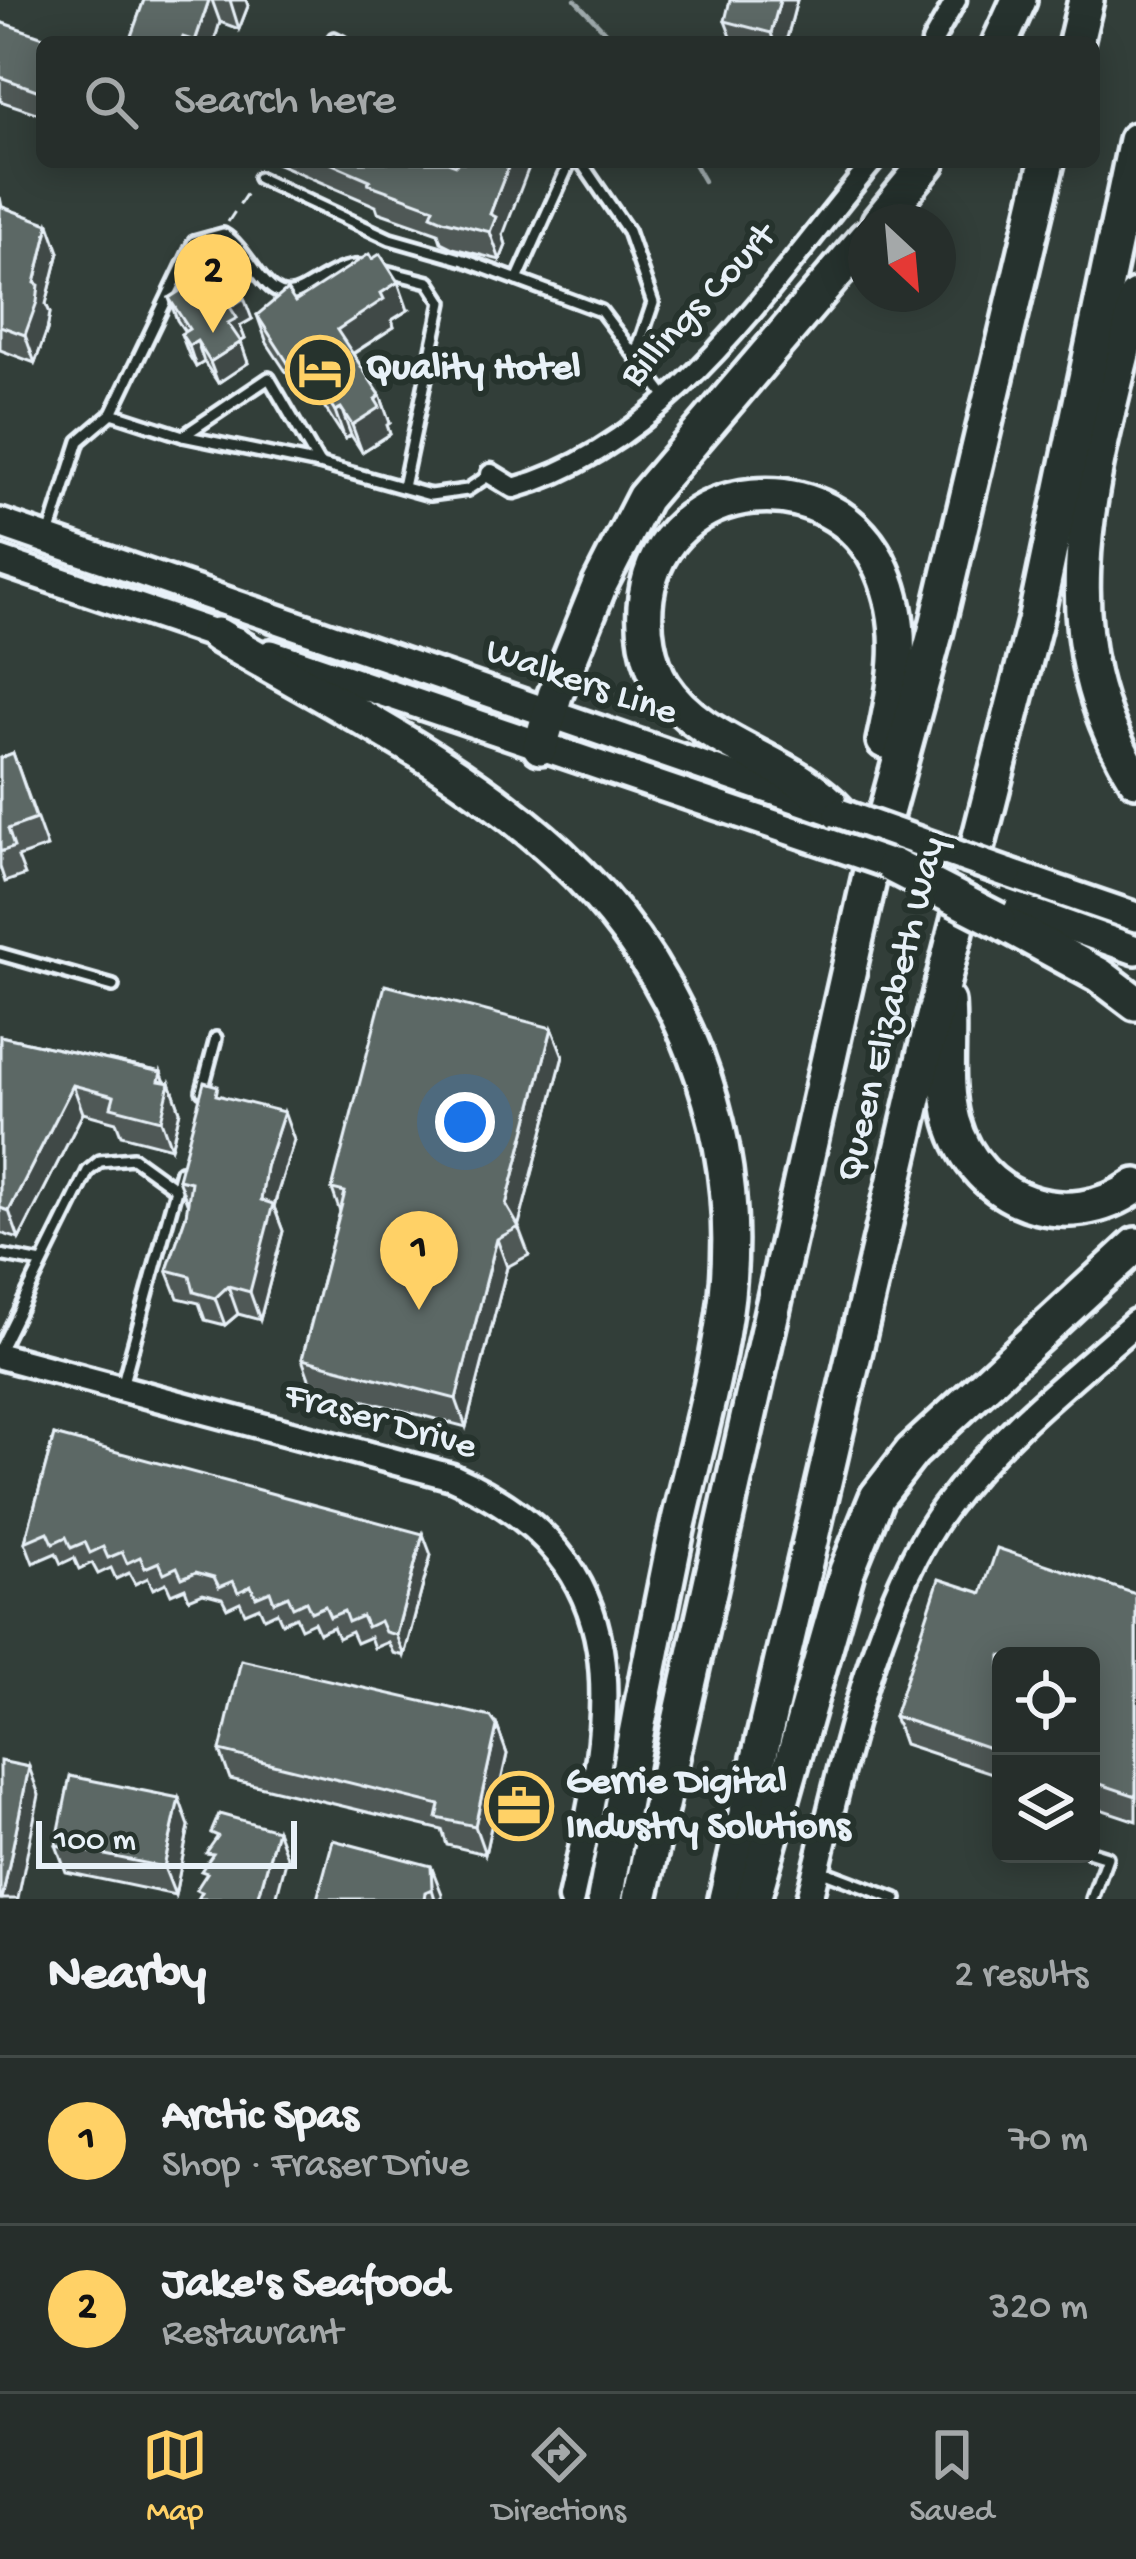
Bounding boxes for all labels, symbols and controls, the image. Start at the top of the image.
search box [36,36,1100,168]
icon: search [78,69,144,135]
text: Search here [174,76,396,129]
north arrow [848,204,956,312]
street label: Billings Court [612,213,790,399]
pin: 2 [174,234,252,333]
hotel icon: Quality Hotel [285,335,355,405]
place label: Quality Hotel [366,347,581,393]
street label: Walkers Line [479,630,684,739]
street label: Queen Elizabeth Way [828,833,958,1187]
your location [435,1092,495,1152]
pin: 1 [380,1211,458,1310]
street label: Fraser Drive [278,1373,482,1473]
map controls [992,1647,1100,1863]
button: locate [992,1647,1100,1755]
button: layers [992,1755,1100,1863]
place label: Gerrie Digital Industry Solutions [566,1761,852,1852]
office icon: Gerrie Digital Industry Solutions [484,1771,554,1841]
scale bar [36,1815,297,1868]
text: 100 m [54,1823,136,1861]
text: Nearby [48,1947,206,2007]
text: 2 results [954,1954,1088,2000]
text: Arctic Spas [162,2091,358,2144]
text: 1 [79,2118,95,2164]
text: 70 m [1009,2118,1088,2164]
text: Shop · Fraser Drive [162,2144,469,2190]
text: Jake's Seafood [162,2259,449,2312]
text: 2 [77,2286,97,2332]
text: 320 m [990,2286,1088,2332]
text: Restaurant [162,2312,343,2358]
tab: Map [142,2422,208,2532]
tab: Directions [492,2422,626,2532]
tab: Saved [910,2422,994,2532]

